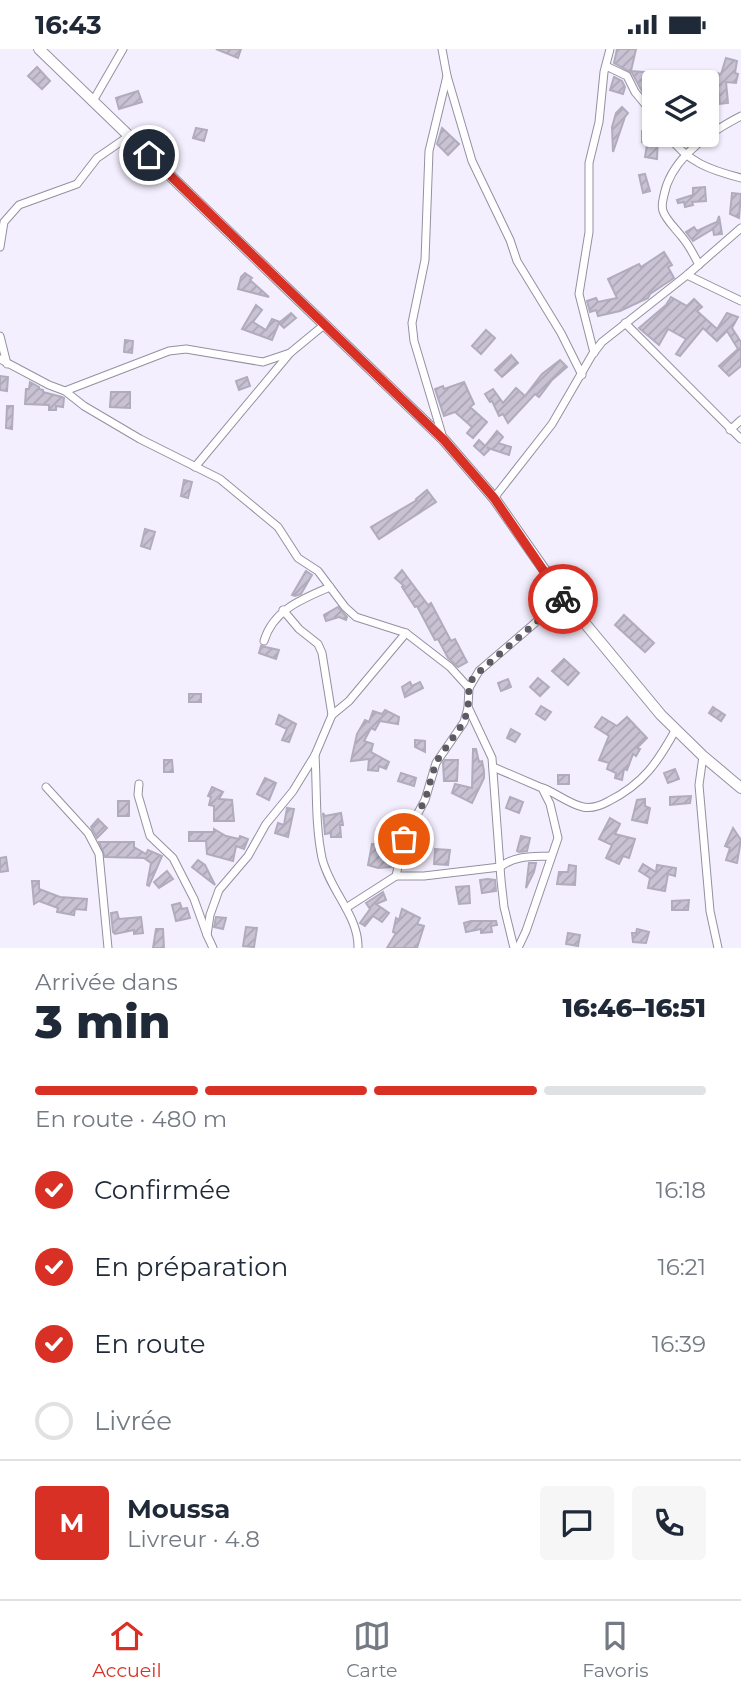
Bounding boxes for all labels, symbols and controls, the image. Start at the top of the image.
text: 16:43 [35,9,102,41]
map controls [642,70,719,147]
button: layers [642,70,719,147]
pin [119,125,179,185]
icon: home [130,136,168,174]
courier [528,564,598,634]
icon: bike [544,580,582,618]
pin [374,809,434,869]
icon: bag [385,820,423,858]
text: Arrivée dans [35,968,178,996]
text: 16:46–16:51 [563,992,706,1024]
text: 3 min [35,993,171,1050]
text: En route · 480 m [35,1105,227,1133]
icon: check [35,1171,73,1209]
text: Confirmée [94,1174,231,1206]
text: 16:18 [656,1176,706,1204]
icon: check [35,1248,73,1286]
text: En préparation [94,1251,288,1283]
text: 16:21 [657,1253,706,1281]
icon: check [35,1325,73,1363]
text: En route [94,1328,205,1360]
text: 16:39 [652,1330,706,1358]
text: Livrée [94,1405,172,1437]
button: chat [540,1486,614,1560]
button: phone [632,1486,706,1560]
text: Moussa [127,1493,230,1525]
text: M [60,1507,84,1539]
text: Livreur · 4.8 [127,1525,260,1553]
tab: Accueil [92,1617,162,1682]
tab: Carte [346,1617,398,1682]
tab: Favoris [582,1617,649,1682]

